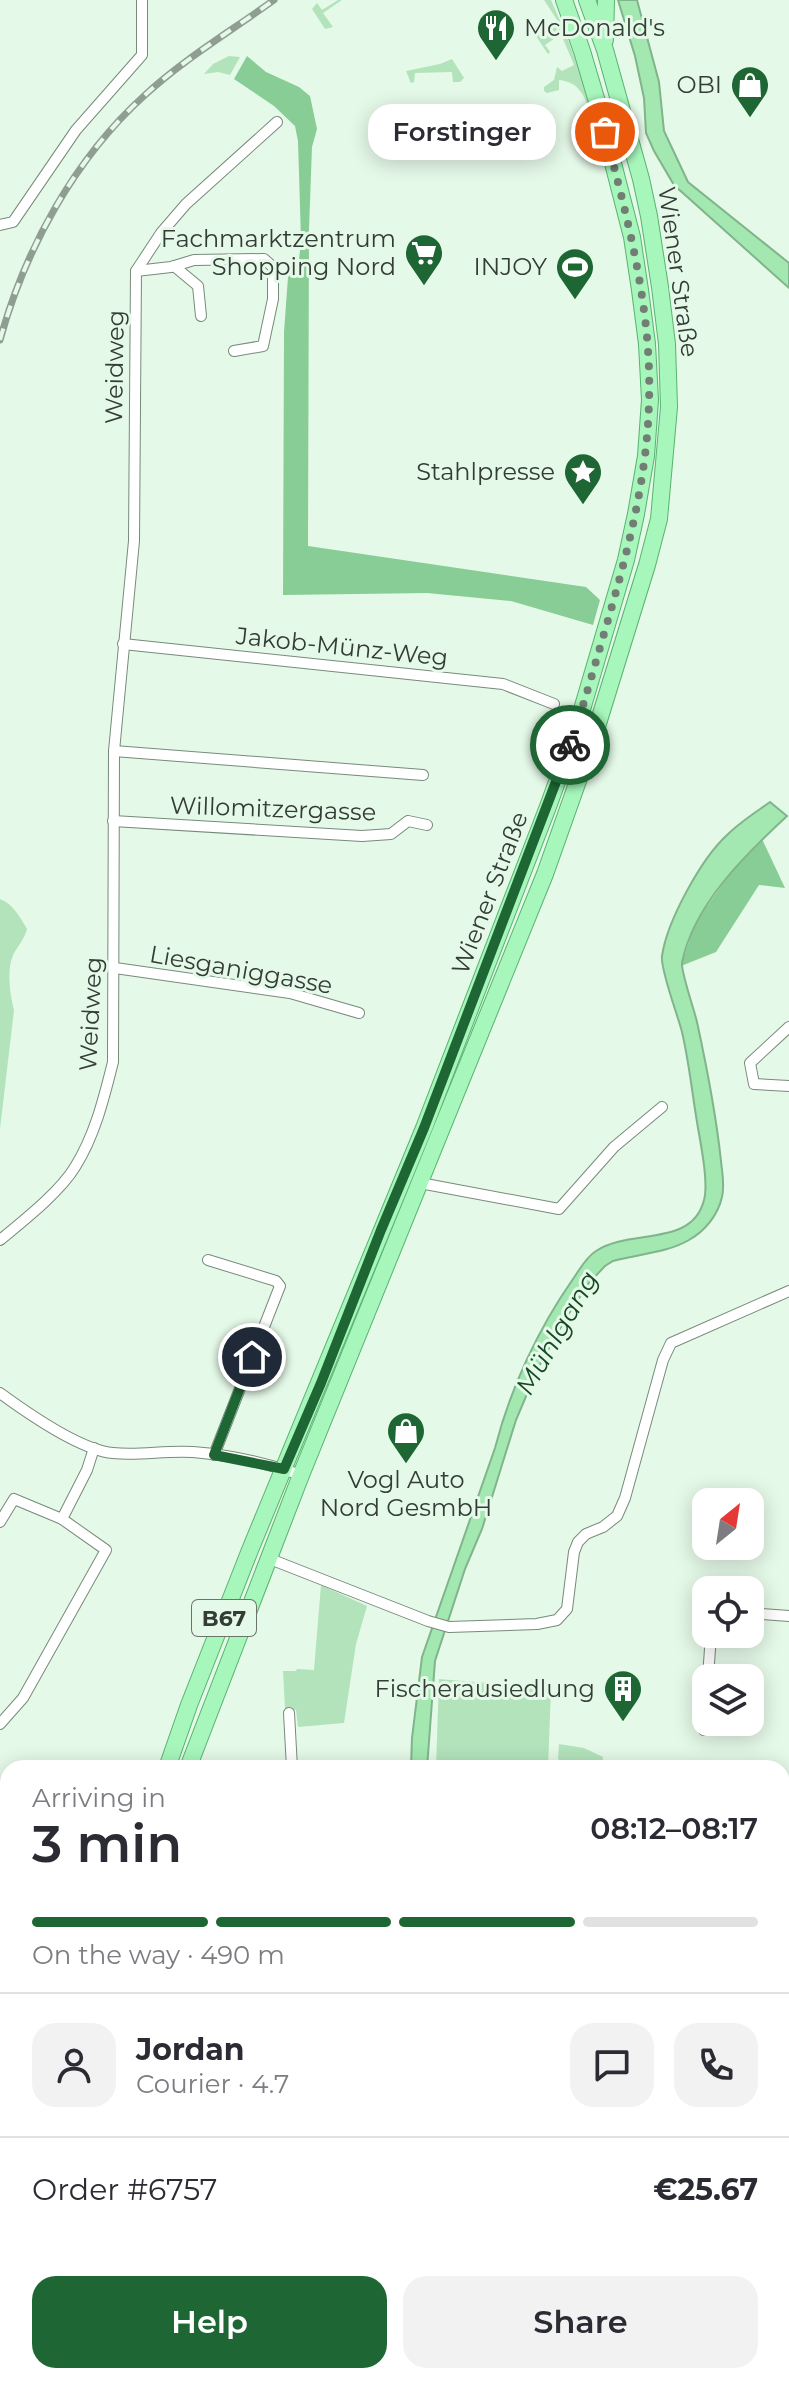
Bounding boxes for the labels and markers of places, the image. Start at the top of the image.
restaurant icon: McDonald's [475,7,517,62]
place label: McDonald's [524,13,665,42]
shop icon: OBI [729,64,771,119]
place label: OBI [677,70,722,99]
pin [571,98,639,166]
callout: Forstinger [369,104,557,160]
place label: Fachmarktzentrum Shopping Nord [161,224,396,281]
supermarket icon: Fachmarktzentrum Shopping Nord [403,232,445,287]
sports icon: INJOY [554,246,596,301]
place label: INJOY [474,252,548,281]
place icon: Stahlpresse [562,451,604,506]
place label: Stahlpresse [416,457,555,486]
pin [218,1323,286,1391]
shop icon: Vogl Auto Nord GesmbH [385,1410,427,1465]
place label: Vogl Auto Nord GesmbH [320,1465,492,1522]
building icon: Fischerausiedlung [602,1668,644,1723]
place label: Fischerausiedlung [374,1674,595,1703]

